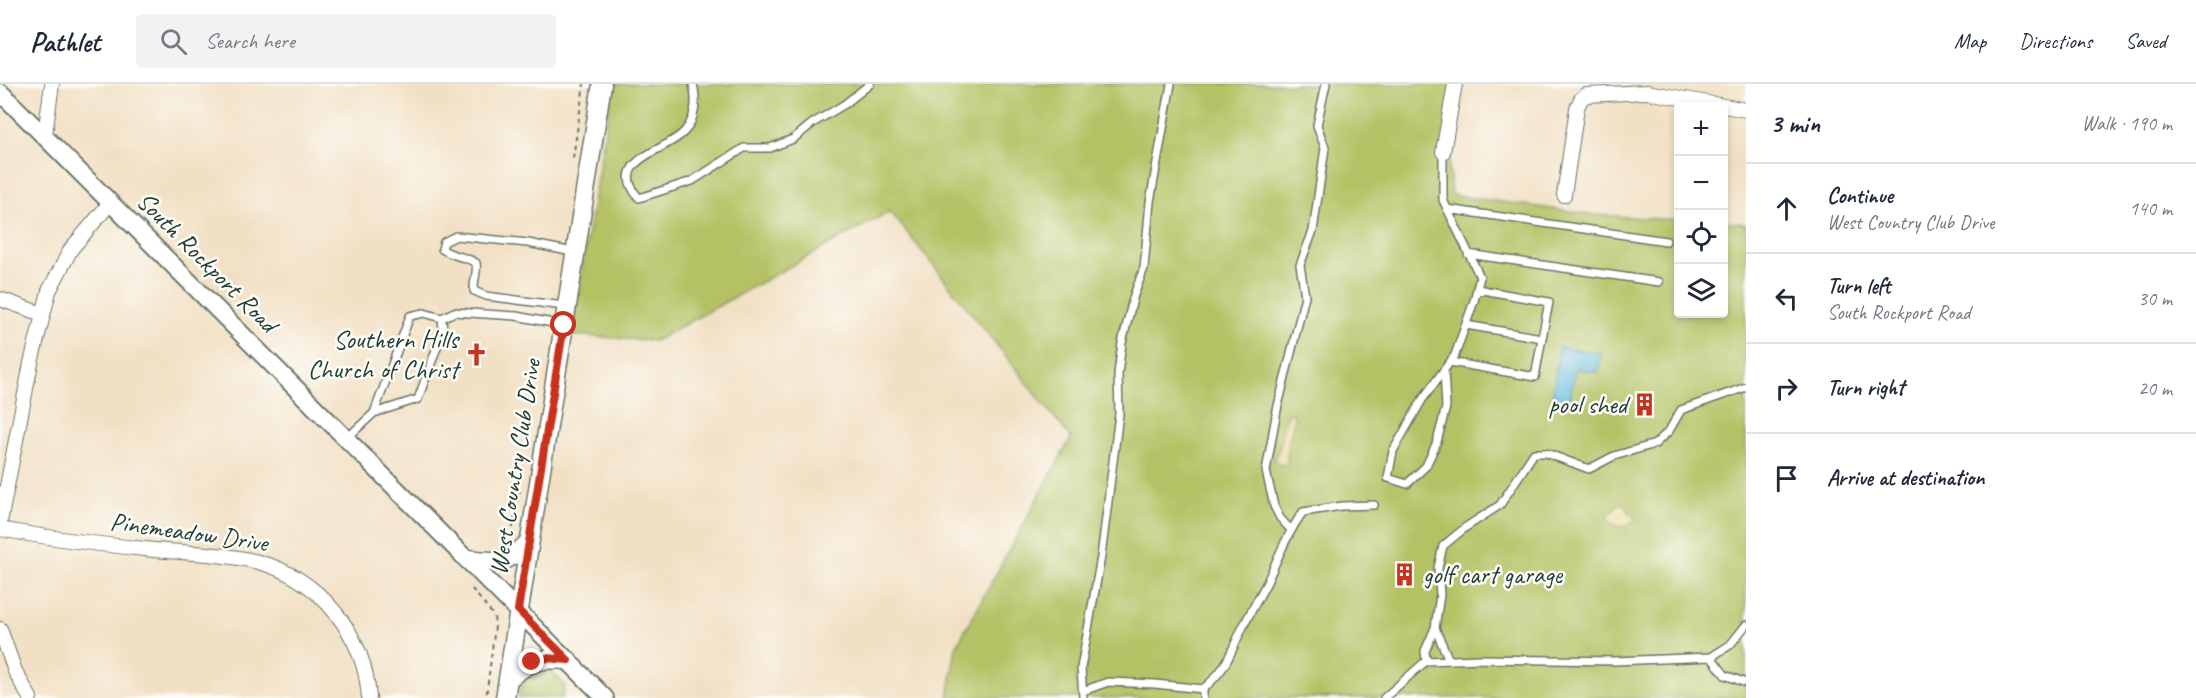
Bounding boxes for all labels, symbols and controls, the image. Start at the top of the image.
search box [136,14,556,68]
text: Pathlet [30,24,100,59]
icon: search [157,25,190,58]
text: Search here [205,27,295,55]
text: Map [1954,28,1986,54]
text: Directions [2019,28,2092,54]
text: Saved [2125,28,2166,54]
map controls [1674,102,1728,318]
button: + [1674,102,1728,156]
text: 3 min [1770,107,1820,140]
text: Walk · 190 m [2082,111,2172,136]
button: − [1674,156,1728,210]
text: Continue [1827,182,1893,210]
street label: South Rockport Road [129,184,287,342]
icon: ahead [1770,192,1803,225]
text: 140 m [2129,196,2172,221]
button: locate [1674,210,1728,264]
text: West Country Club Drive [1827,210,1994,235]
button: layers [1674,264,1728,318]
text: Turn left [1827,272,1891,300]
icon: left [1770,282,1803,315]
text: 30 m [2138,286,2172,311]
text: South Rockport Road [1827,300,1970,325]
route start [550,311,576,337]
place label: Southern Hills Church of Christ [308,323,461,386]
church icon: Southern Hills Church of Christ [463,341,489,367]
street label: West Country Club Drive [482,355,549,577]
icon: right [1770,372,1803,405]
text: Turn right [1827,374,1904,402]
text: 20 m [2138,376,2172,401]
place label: pool shed [1549,388,1631,421]
building icon: pool shed [1632,391,1658,417]
icon: arrive [1770,462,1803,495]
text: Arrive at destination [1827,464,1984,492]
street label: Pinemeadow Drive [108,505,272,560]
place label: golf cart garage [1423,558,1563,591]
building icon: golf cart garage [1392,561,1418,587]
route end [518,648,544,674]

